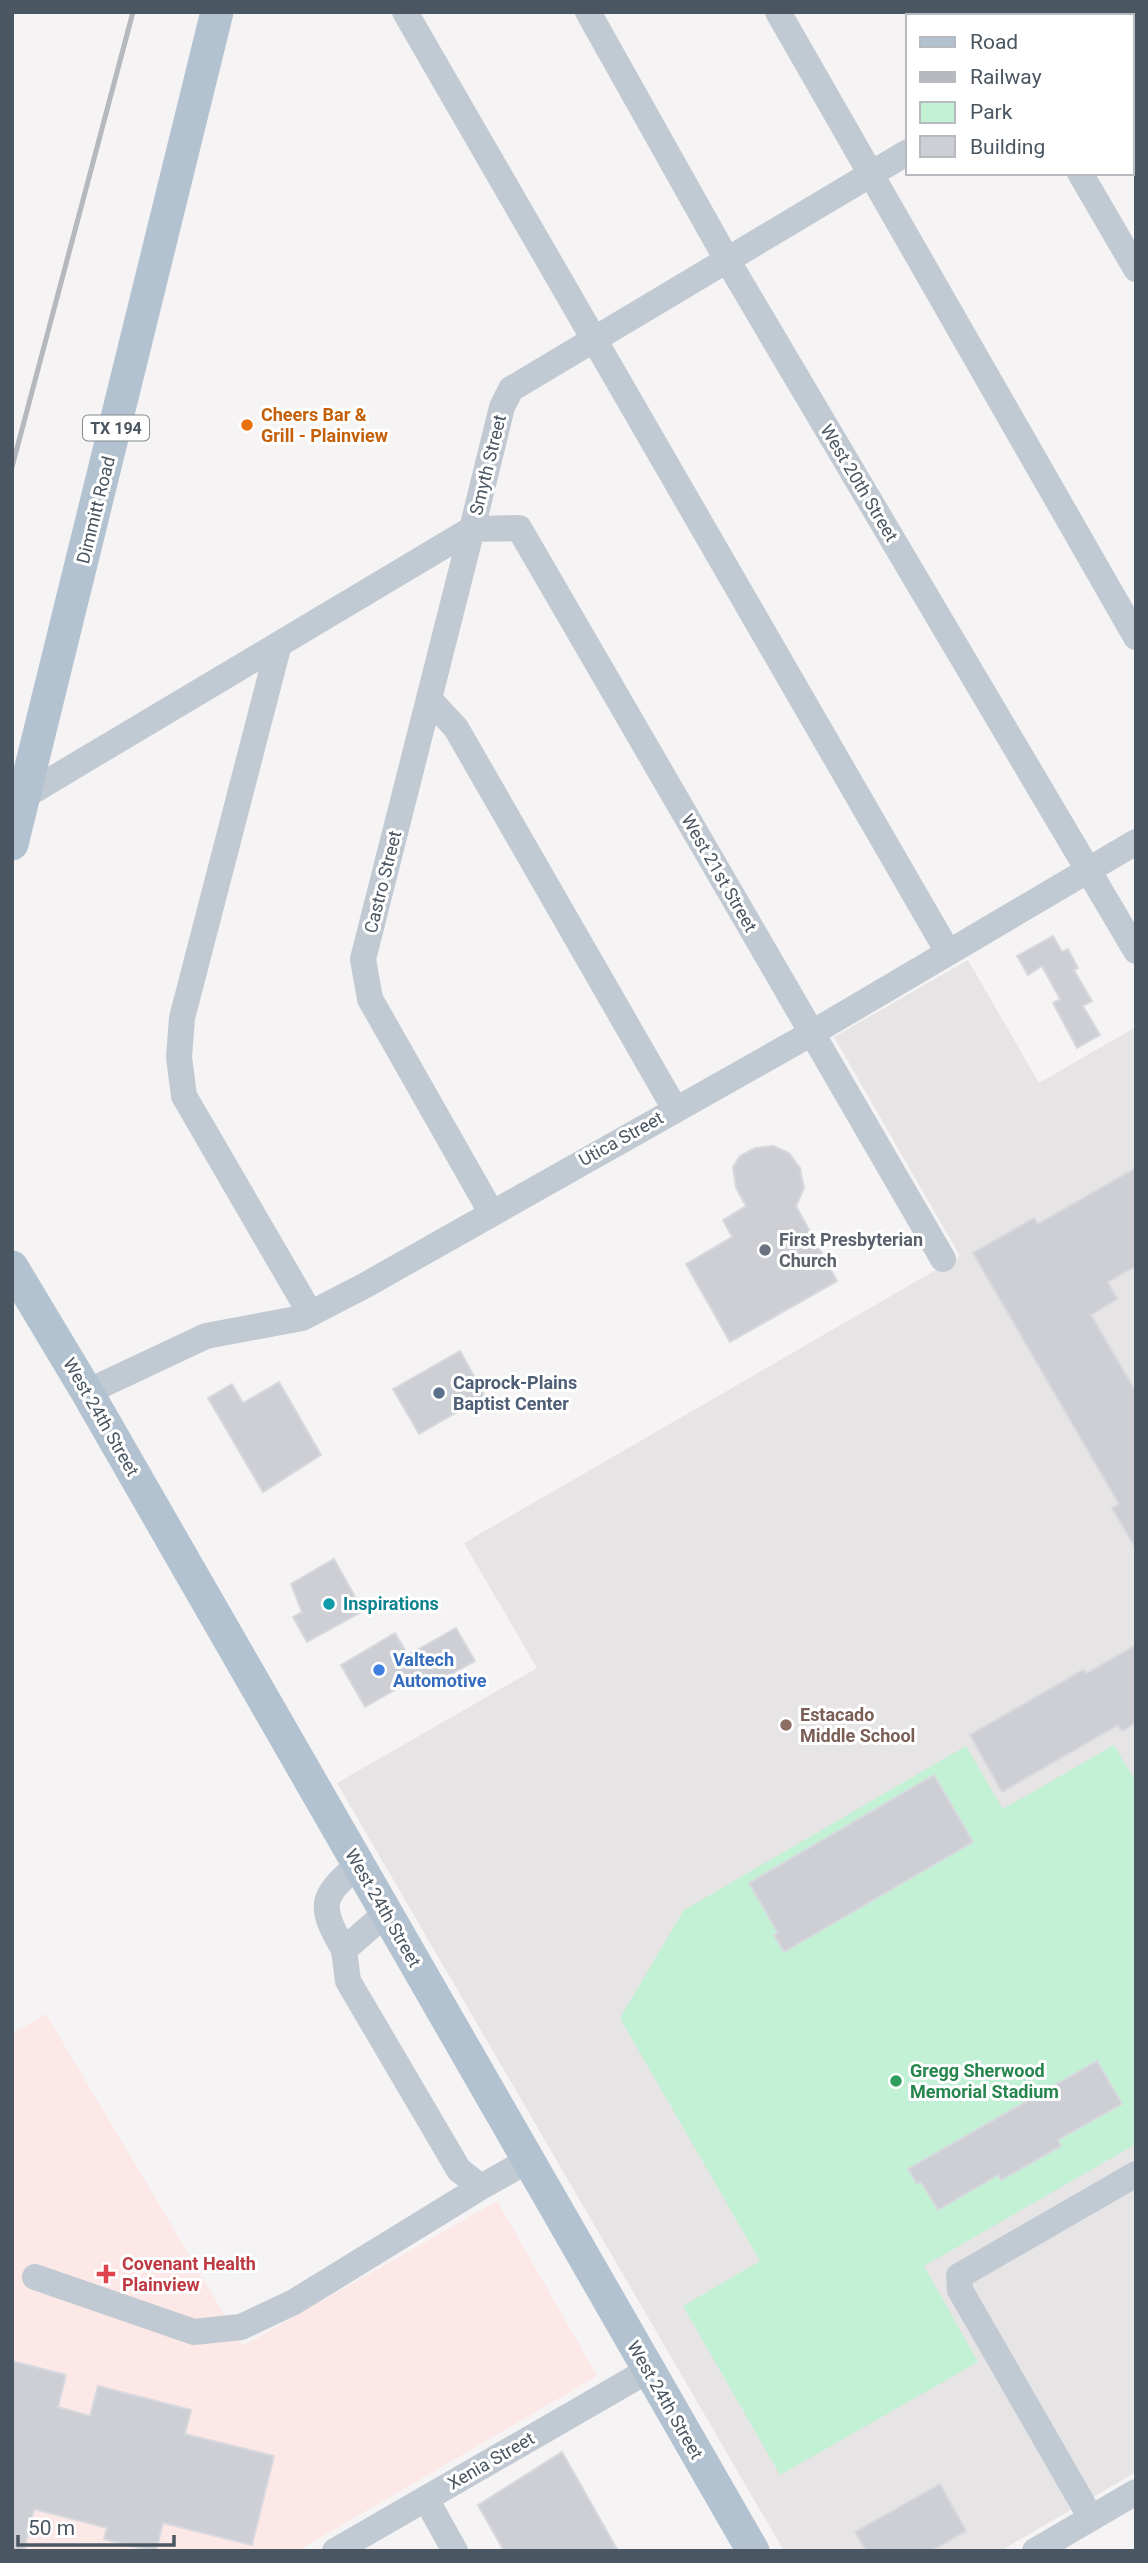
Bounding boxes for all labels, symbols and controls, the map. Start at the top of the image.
legend [906,14,1134,175]
text: Road [970,30,1018,54]
text: Railway [970,65,1042,89]
text: Park [970,100,1013,124]
text: Building [970,135,1045,159]
place label: Cheers Bar & Grill - Plainview [261,404,388,446]
street label: Smyth Street [465,412,510,517]
road number: TX 194 [83,416,149,440]
marker: Cheers Bar & Grill - Plainview [239,417,255,433]
street label: West 20th Street [816,420,903,545]
street label: Dimmitt Road [72,454,119,566]
street label: West 21st Street [677,810,762,935]
street label: Castro Street [360,828,405,935]
street label: Utica Street [575,1107,667,1170]
place label: First Presbyterian Church [779,1229,923,1271]
marker: First Presbyterian Church [757,1242,773,1258]
street label: West 24th Street [59,1354,144,1480]
place label: Caprock-Plains Baptist Center [453,1372,577,1414]
marker: Caprock-Plains Baptist Center [431,1385,447,1401]
place label: Inspirations [343,1593,439,1614]
marker: Inspirations [321,1596,337,1612]
place label: Valtech Automotive [393,1649,487,1691]
marker: Valtech Automotive [371,1662,387,1678]
place label: Estacado Middle School [800,1704,915,1746]
marker: Estacado Middle School [778,1717,794,1733]
street label: West 24th Street [341,1845,426,1971]
place label: Gregg Sherwood Memorial Stadium [910,2060,1059,2102]
marker: Gregg Sherwood Memorial Stadium [888,2073,904,2089]
place label: Covenant Health Plainview [122,2253,256,2295]
marker: Covenant Health Plainview [96,2264,116,2284]
street label: West 24th Street [623,2337,708,2463]
street label: Xenia Street [444,2427,538,2494]
scale bar [18,2504,173,2548]
text: 50 m [28,2516,75,2540]

